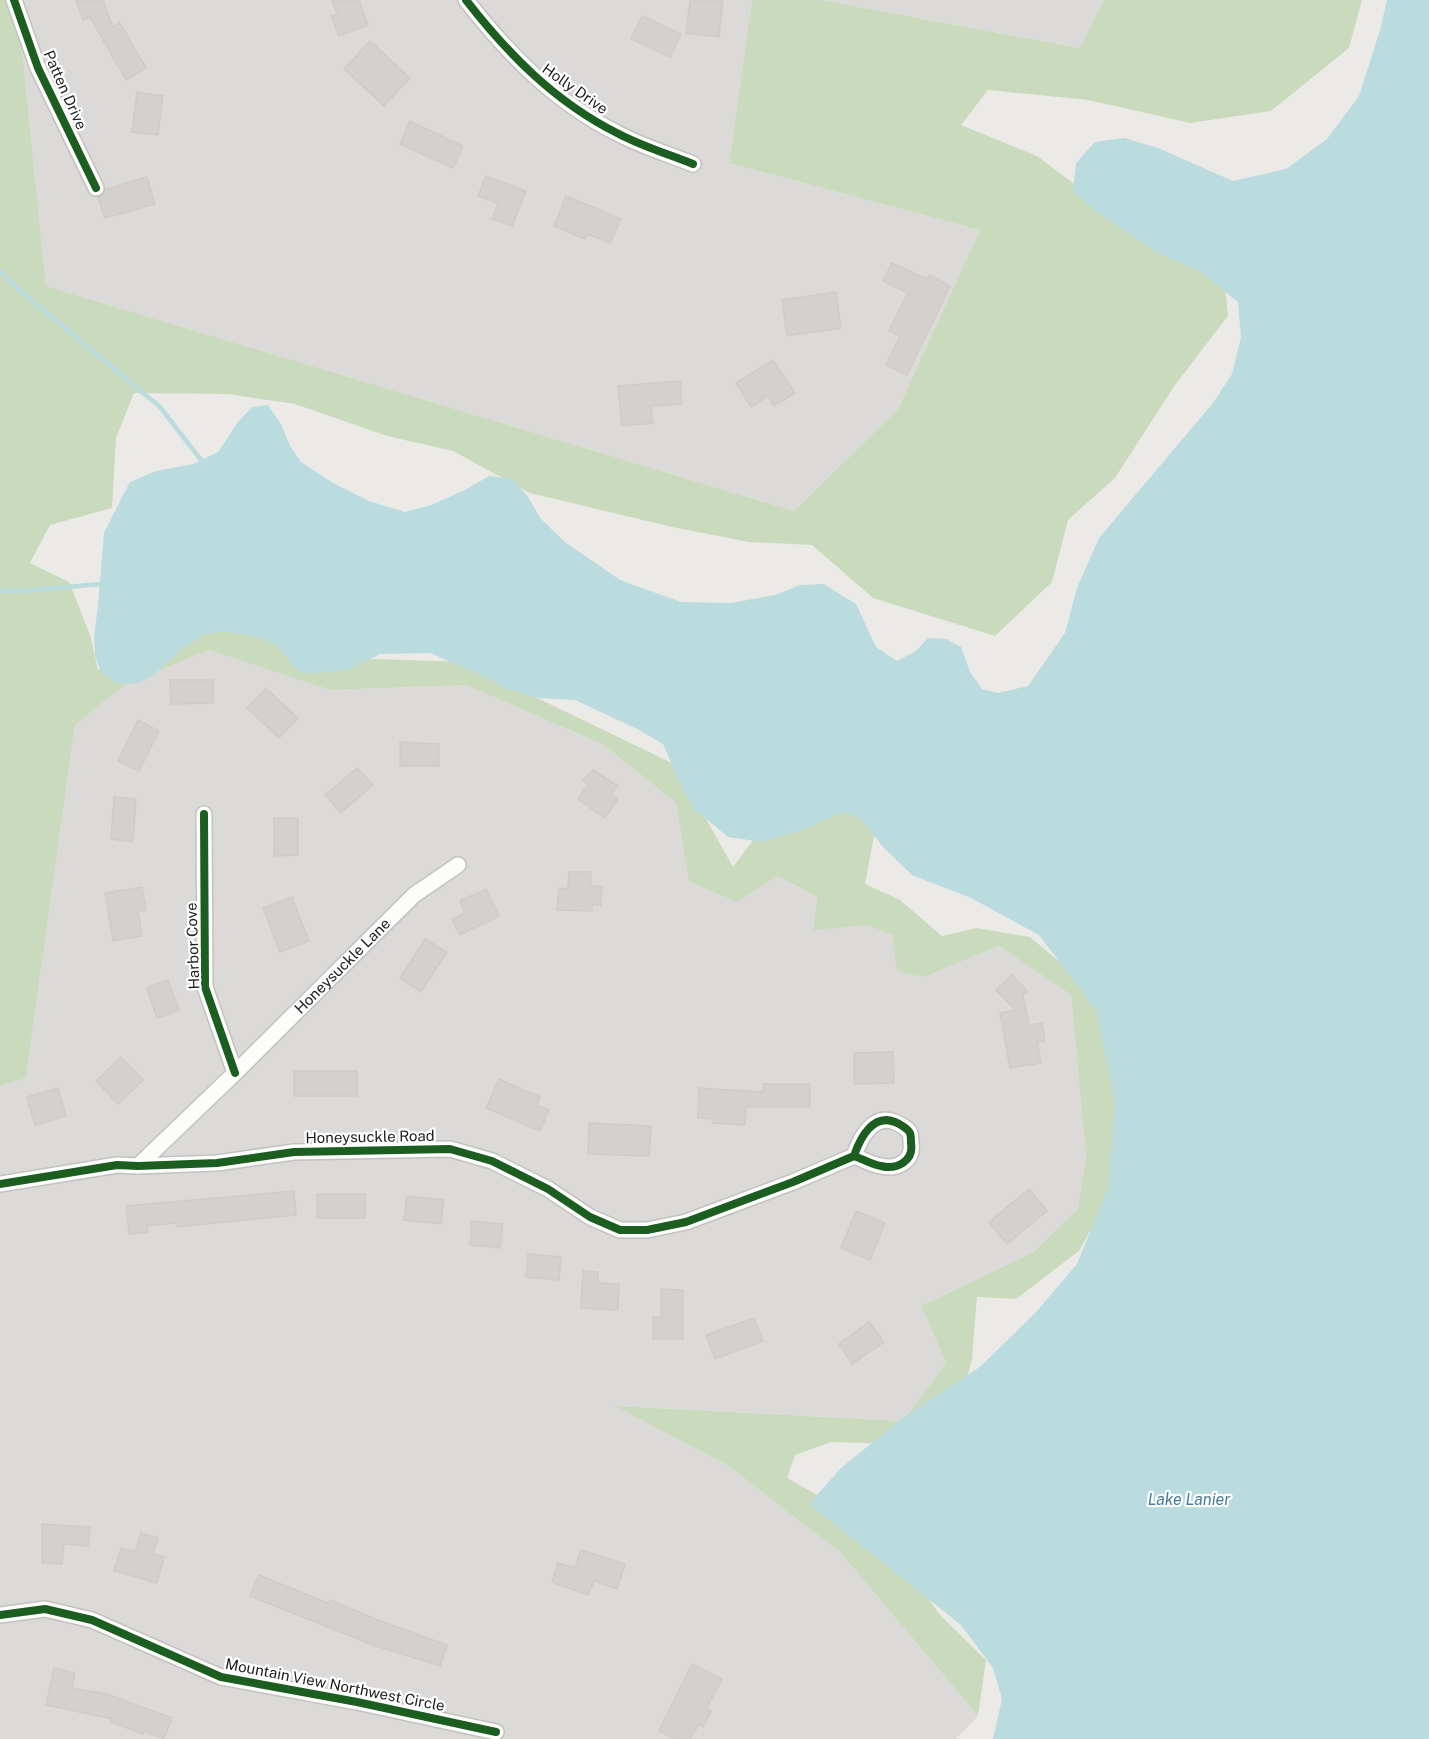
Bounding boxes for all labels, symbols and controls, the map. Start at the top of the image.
street label: Patten Drive [40,48,90,132]
street label: Holly Drive [539,60,611,117]
street label: Harbor Cove [182,902,203,990]
street label: Honeysuckle Lane [291,915,393,1017]
street label: Honeysuckle Road [305,1127,435,1146]
water label: Lake Lanier [1148,1490,1231,1509]
street label: Mountain View Northwest Circle [224,1655,446,1714]

